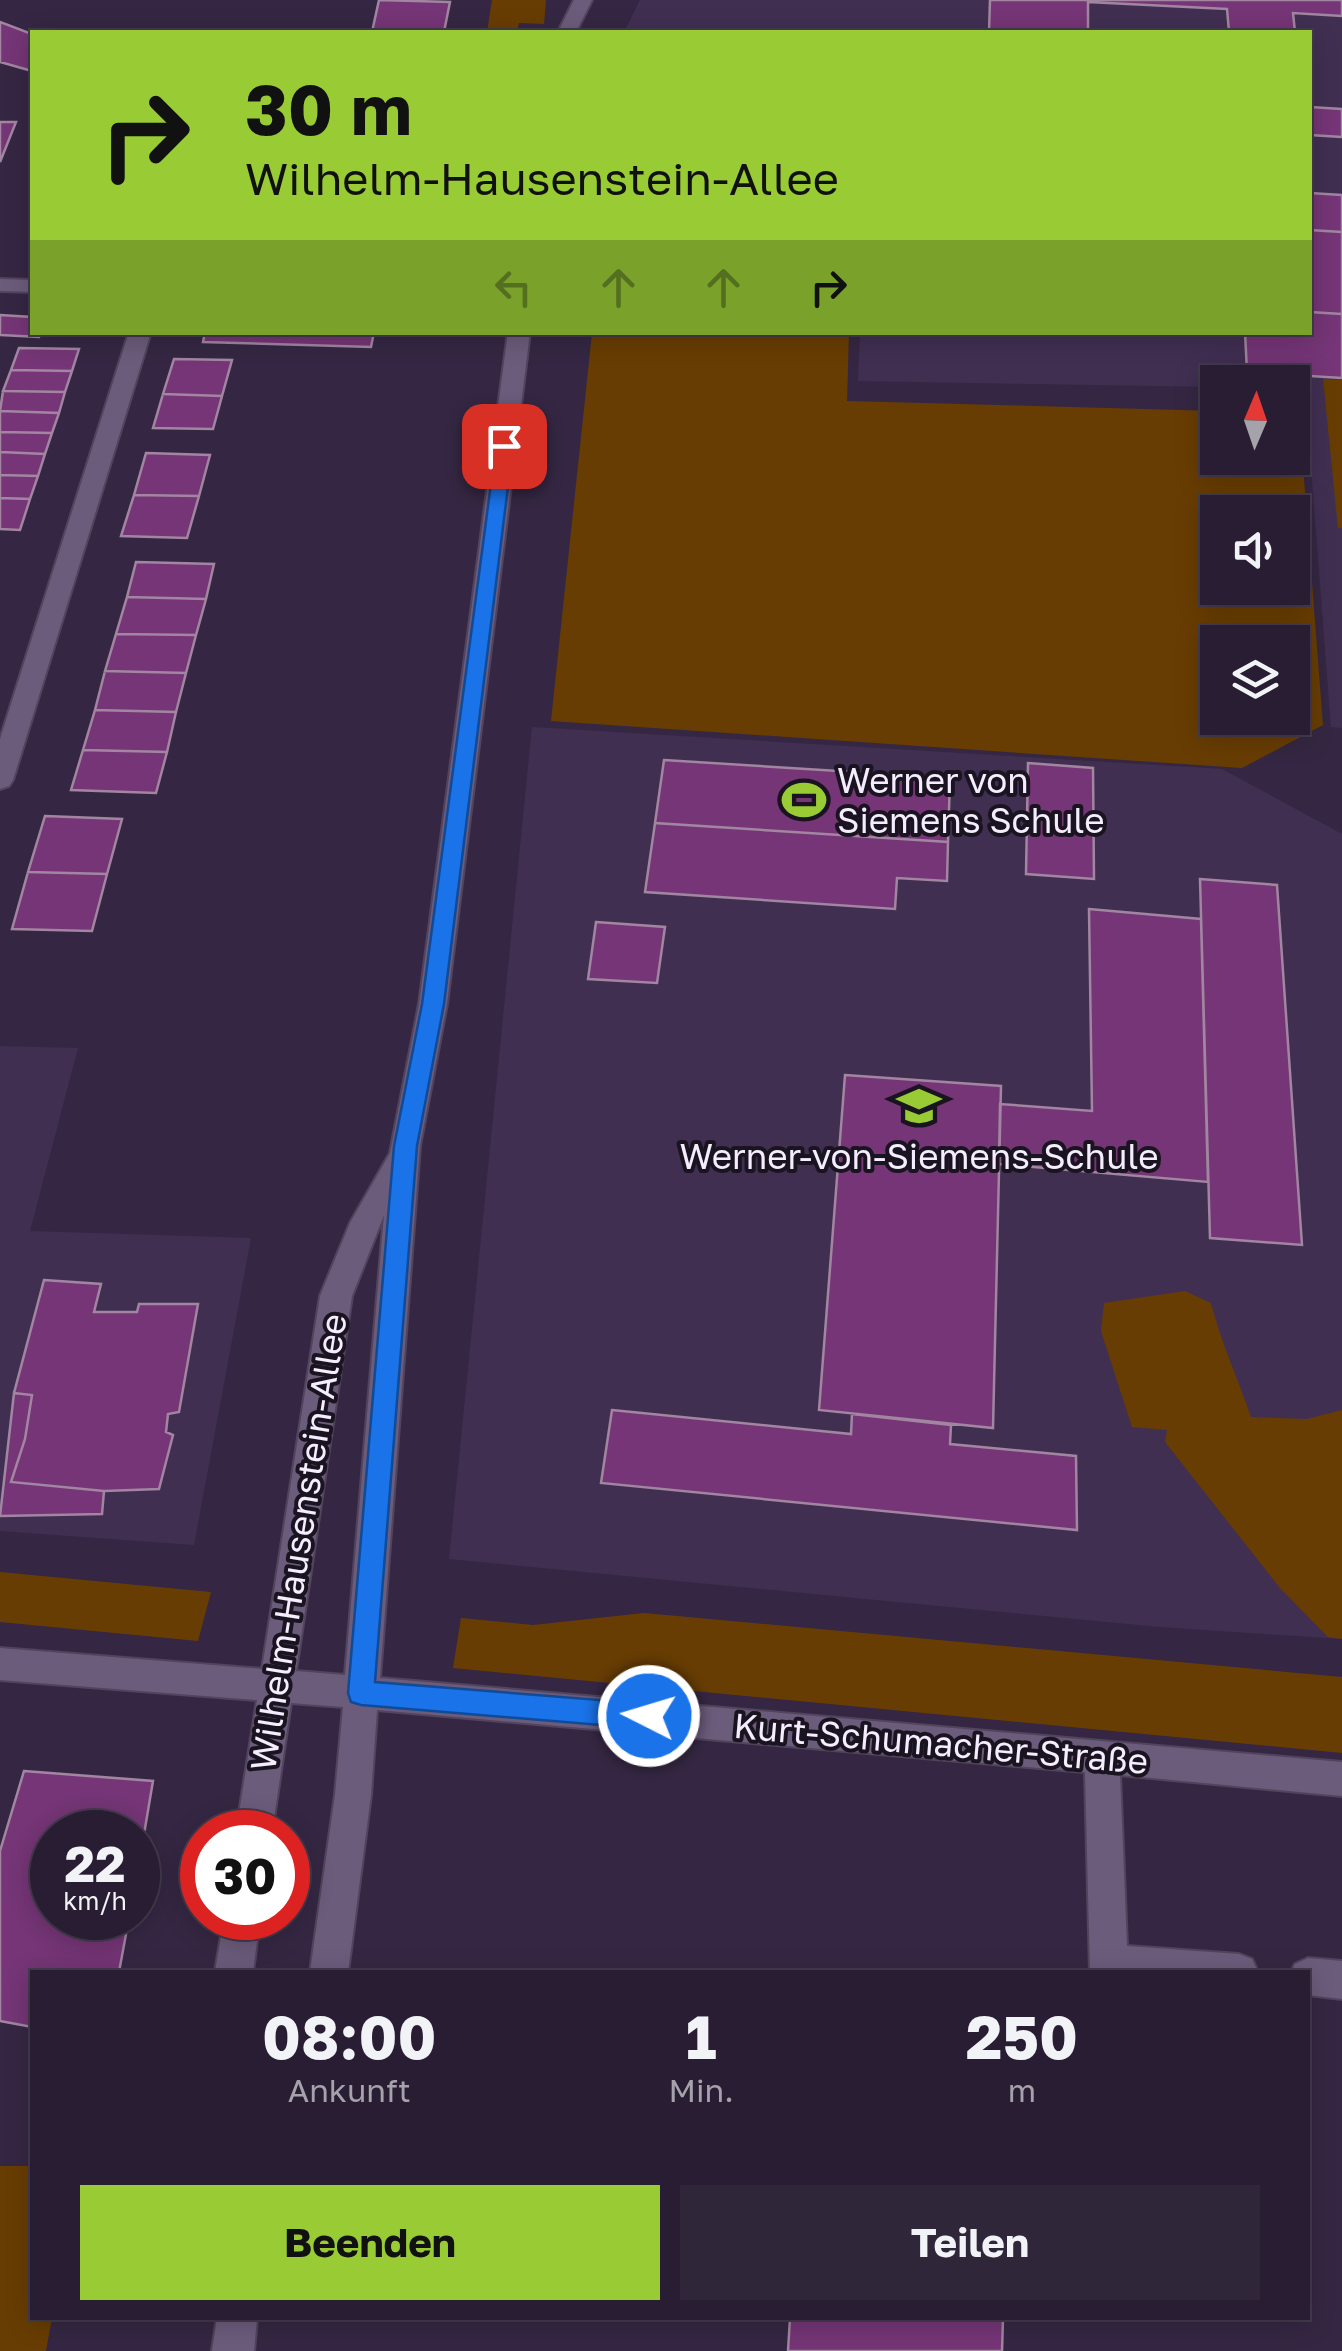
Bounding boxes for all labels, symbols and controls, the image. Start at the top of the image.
text: 30 m [245,66,412,150]
icon: right [80,70,210,200]
text: Wilhelm-Hausenstein-Allee [245,151,839,205]
icon: left [486,260,541,315]
icon: ahead [591,260,646,315]
icon: ahead [696,260,751,315]
icon: right [801,260,856,315]
north arrow [1200,365,1310,475]
map controls [1200,365,1310,735]
pin [462,404,547,489]
icon: arrive [477,419,532,474]
button: sound [1200,495,1310,605]
button: layers [1200,625,1310,735]
place label: Werner von Siemens Schule [837,759,1105,841]
sports icon: Werner von Siemens Schule [780,776,828,824]
school or university icon: Werner-von-Siemens-Schule [895,1082,943,1130]
place label: Werner-von-Siemens-Schule [680,1135,1158,1177]
street label: Wilhelm-Hausenstein-Allee [241,1311,355,1773]
position arrow [597,1664,701,1768]
street label: Kurt-Schumacher-Straße [732,1704,1150,1782]
speed limit sign: 30 [180,1810,310,1940]
text: 22 [64,1833,125,1893]
text: km/h [63,1885,127,1916]
text: 08:00 [262,2000,437,2072]
text: 1 [686,2000,717,2072]
text: 250 [966,2000,1078,2072]
text: Ankunft [288,2071,411,2109]
text: Min. [668,2071,734,2109]
text: m [1008,2071,1036,2109]
button: Beenden [80,2185,660,2300]
button: Teilen [680,2185,1260,2300]

